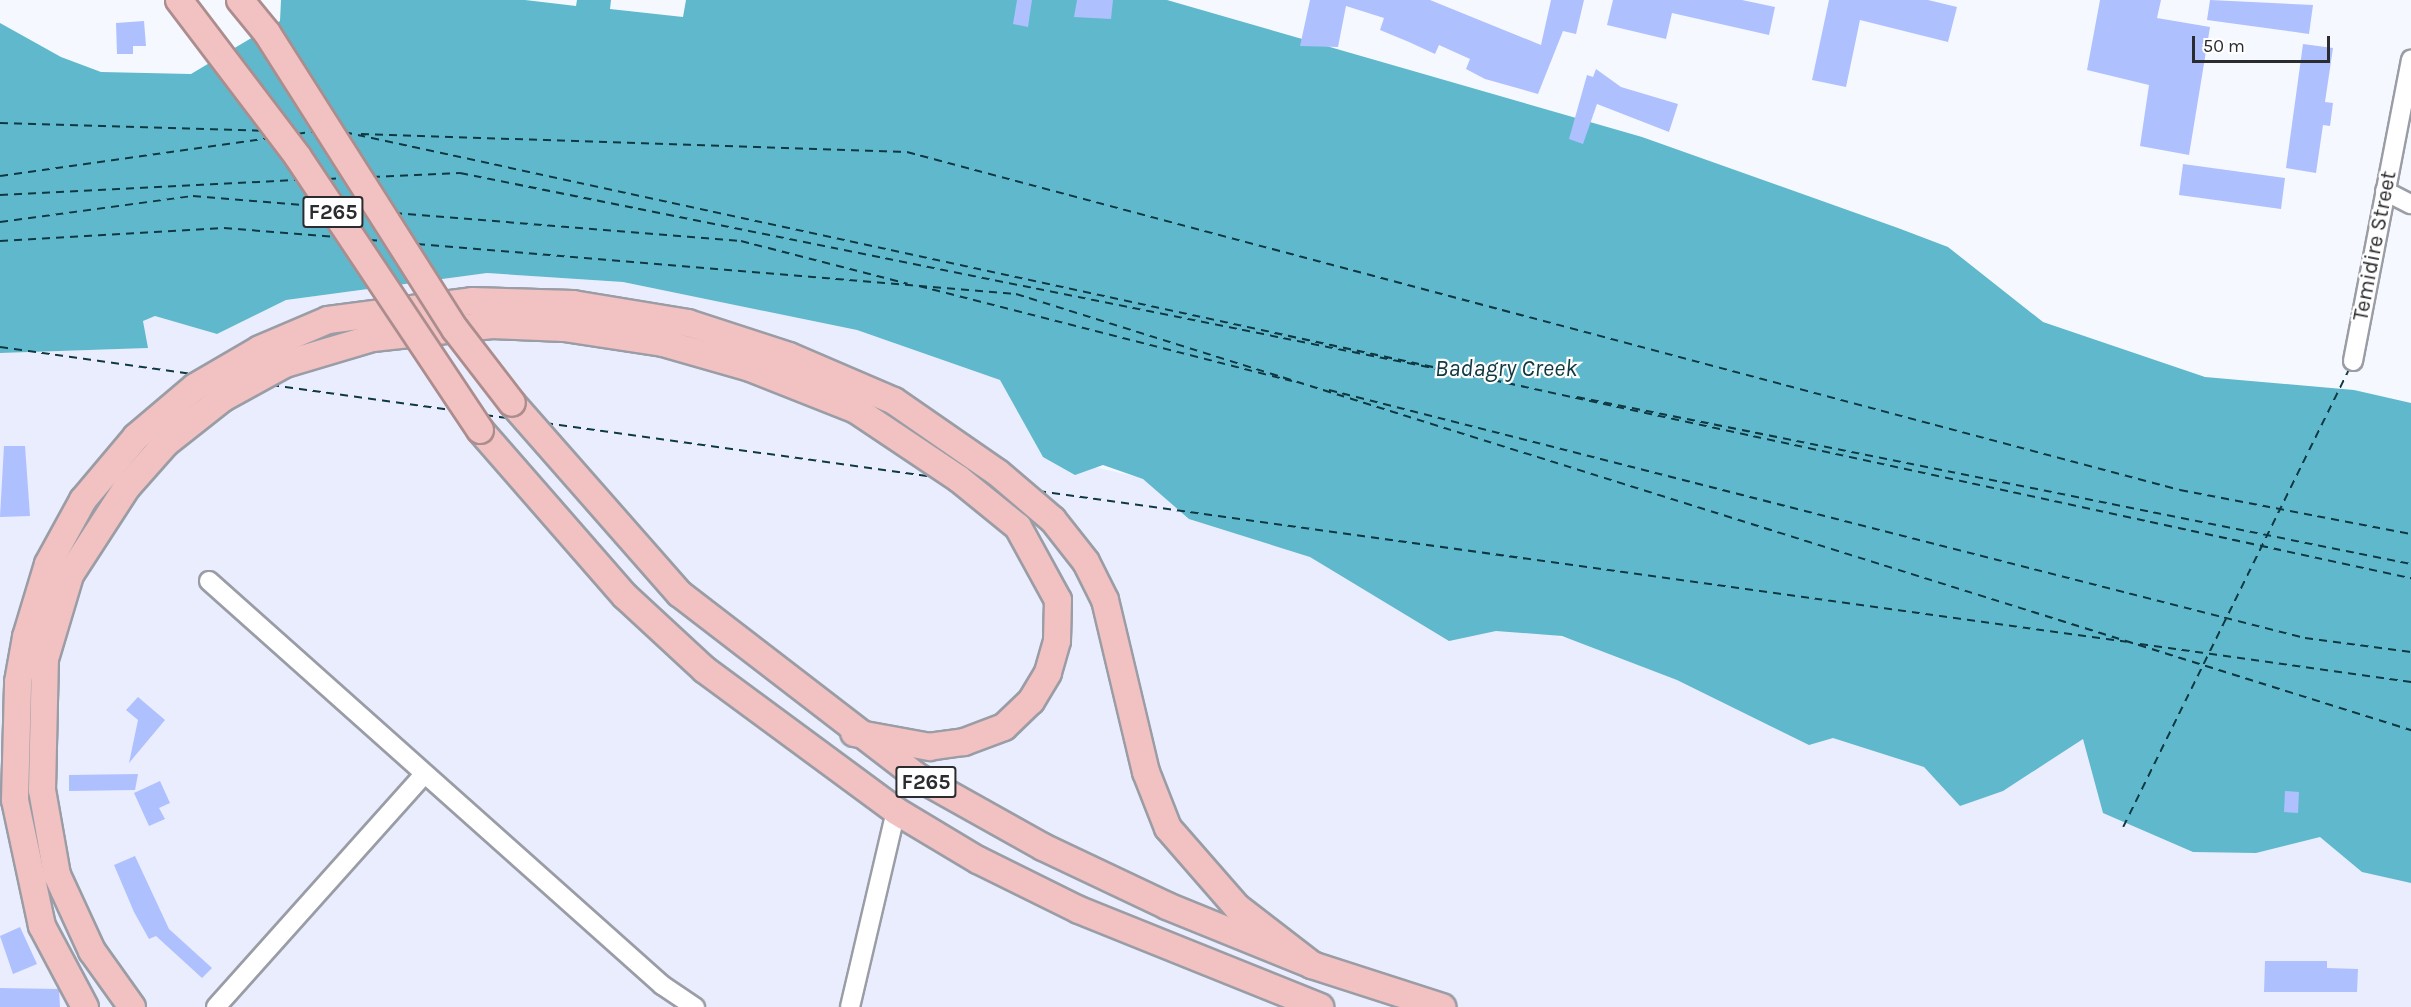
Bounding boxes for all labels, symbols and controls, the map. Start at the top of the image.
scale bar [2195,24,2333,62]
text: 50 m [2203,35,2245,57]
street label: Temidire Street [2348,169,2402,323]
road number: F265 [302,194,364,230]
water label: Badagry Creek [1435,355,1577,383]
road number: F265 [894,764,958,800]

